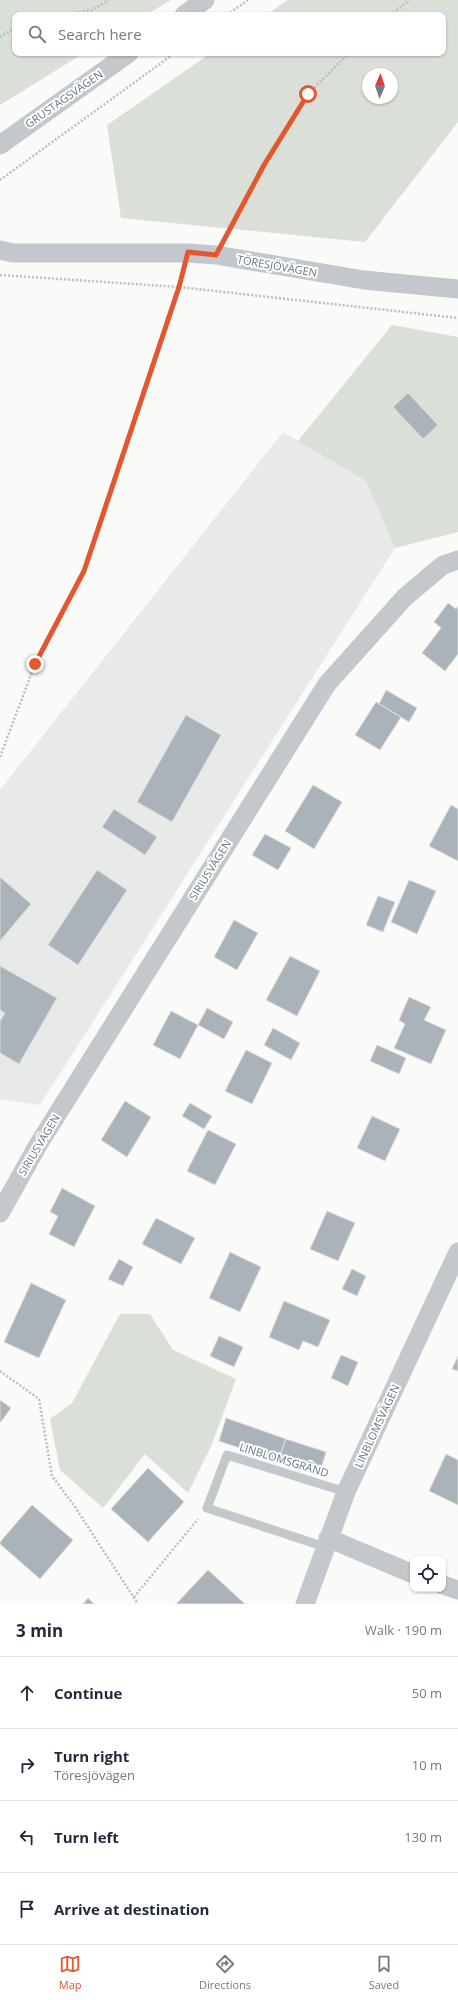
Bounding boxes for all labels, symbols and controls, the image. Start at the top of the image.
search box [12,12,446,56]
icon: search [26,23,48,45]
text: Search here [58,24,142,44]
street label: GRUSTAGSVÄGEN [22,66,106,131]
north arrow [362,68,398,104]
route start [299,85,317,103]
street label: TÖRESJÖVÄGEN [236,251,318,280]
route end [26,655,44,673]
street label: SIRIUSVÄGEN [185,837,234,903]
street label: SIRIUSVÄGEN [14,1111,63,1178]
street label: LINBLOMSVÄGEN [351,1382,402,1470]
street label: LINBLOMSGRÄND [238,1439,331,1480]
map controls [410,1556,446,1592]
button: locate [410,1556,446,1592]
text: 3 min [16,1619,63,1642]
text: Walk · 190 m [365,1621,442,1639]
icon: ahead [16,1682,38,1704]
text: Continue [54,1683,122,1703]
text: 50 m [412,1684,442,1702]
text: Turn right [54,1746,129,1766]
icon: right [16,1754,38,1776]
text: 10 m [412,1756,442,1774]
text: Töresjövägen [54,1766,135,1784]
icon: left [16,1826,38,1848]
text: Turn left [54,1827,119,1847]
text: 130 m [404,1828,442,1846]
icon: arrive [16,1898,38,1920]
text: Arrive at destination [54,1899,209,1919]
tab: Map [59,1953,82,1992]
tab: Directions [199,1953,251,1992]
tab: Saved [369,1953,399,1992]

